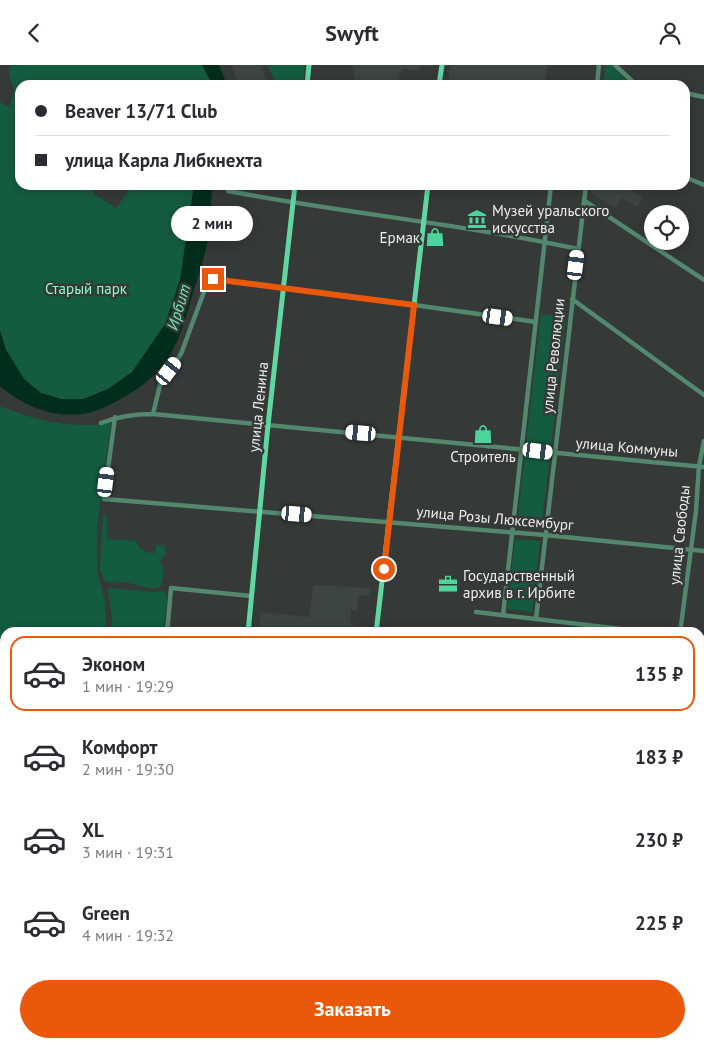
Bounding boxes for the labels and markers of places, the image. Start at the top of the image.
place label: Музей уральского искусства [492,201,609,237]
museum icon: Музей уральского искусства [466,208,488,230]
shop icon: Ермак [424,226,446,248]
place label: Ермак [380,228,421,247]
shop icon: Строитель [472,423,494,445]
place label: Строитель [450,447,516,466]
place label: Государственный архив в г. Ирбите [463,566,575,602]
office icon: Государственный архив в г. Ирбите [437,573,459,595]

